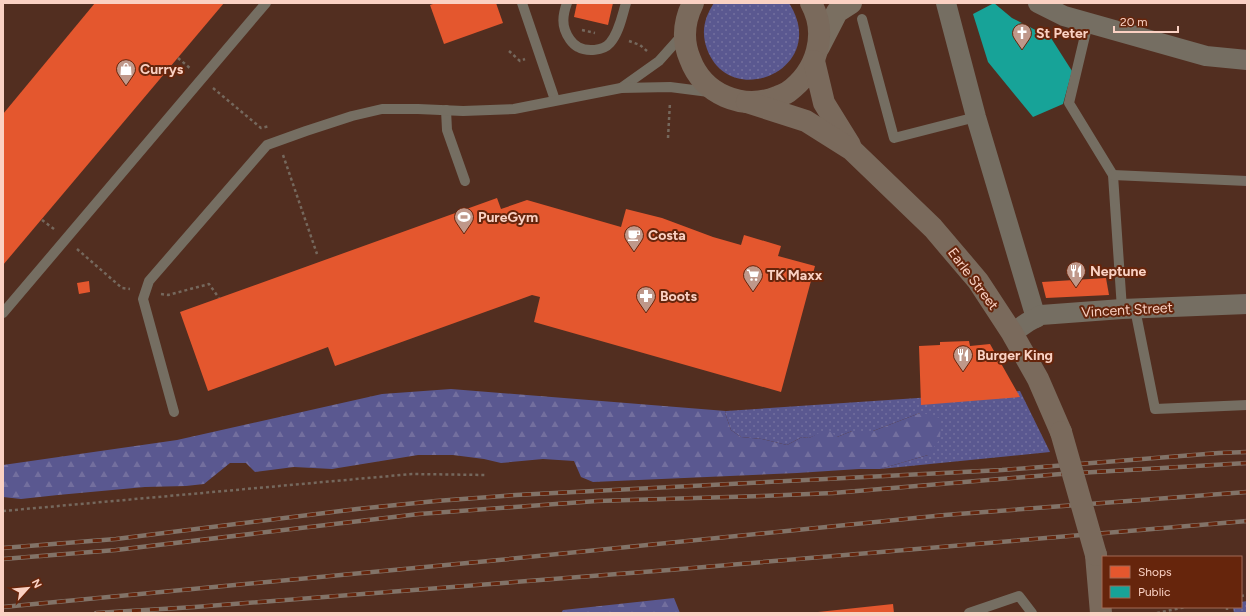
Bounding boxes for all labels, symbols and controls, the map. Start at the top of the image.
scale bar [1114,8,1178,34]
text: 20 m [1120,15,1148,29]
church icon: St Peter [1011,22,1033,50]
place label: St Peter [1036,25,1089,42]
shop icon: Currys [115,58,137,86]
place label: Currys [140,61,184,78]
sports icon: PureGym [453,206,475,234]
place label: PureGym [478,209,538,226]
cafe icon: Costa [623,224,645,252]
place label: Costa [648,227,686,244]
street label: Earle Street [944,245,1002,313]
restaurant icon: Neptune [1065,260,1087,288]
place label: Neptune [1090,263,1147,280]
supermarket icon: TK Maxx [742,264,764,292]
place label: TK Maxx [767,267,823,284]
pharmacy icon: Boots [635,285,657,313]
place label: Boots [660,288,697,305]
street label: Vincent Street [1081,299,1173,321]
restaurant icon: Burger King [952,344,974,372]
place label: Burger King [977,347,1053,364]
legend [1102,556,1242,608]
text: Shops [1138,565,1172,579]
north arrow [8,568,48,608]
text: N [29,577,44,590]
text: Public [1138,585,1171,599]

